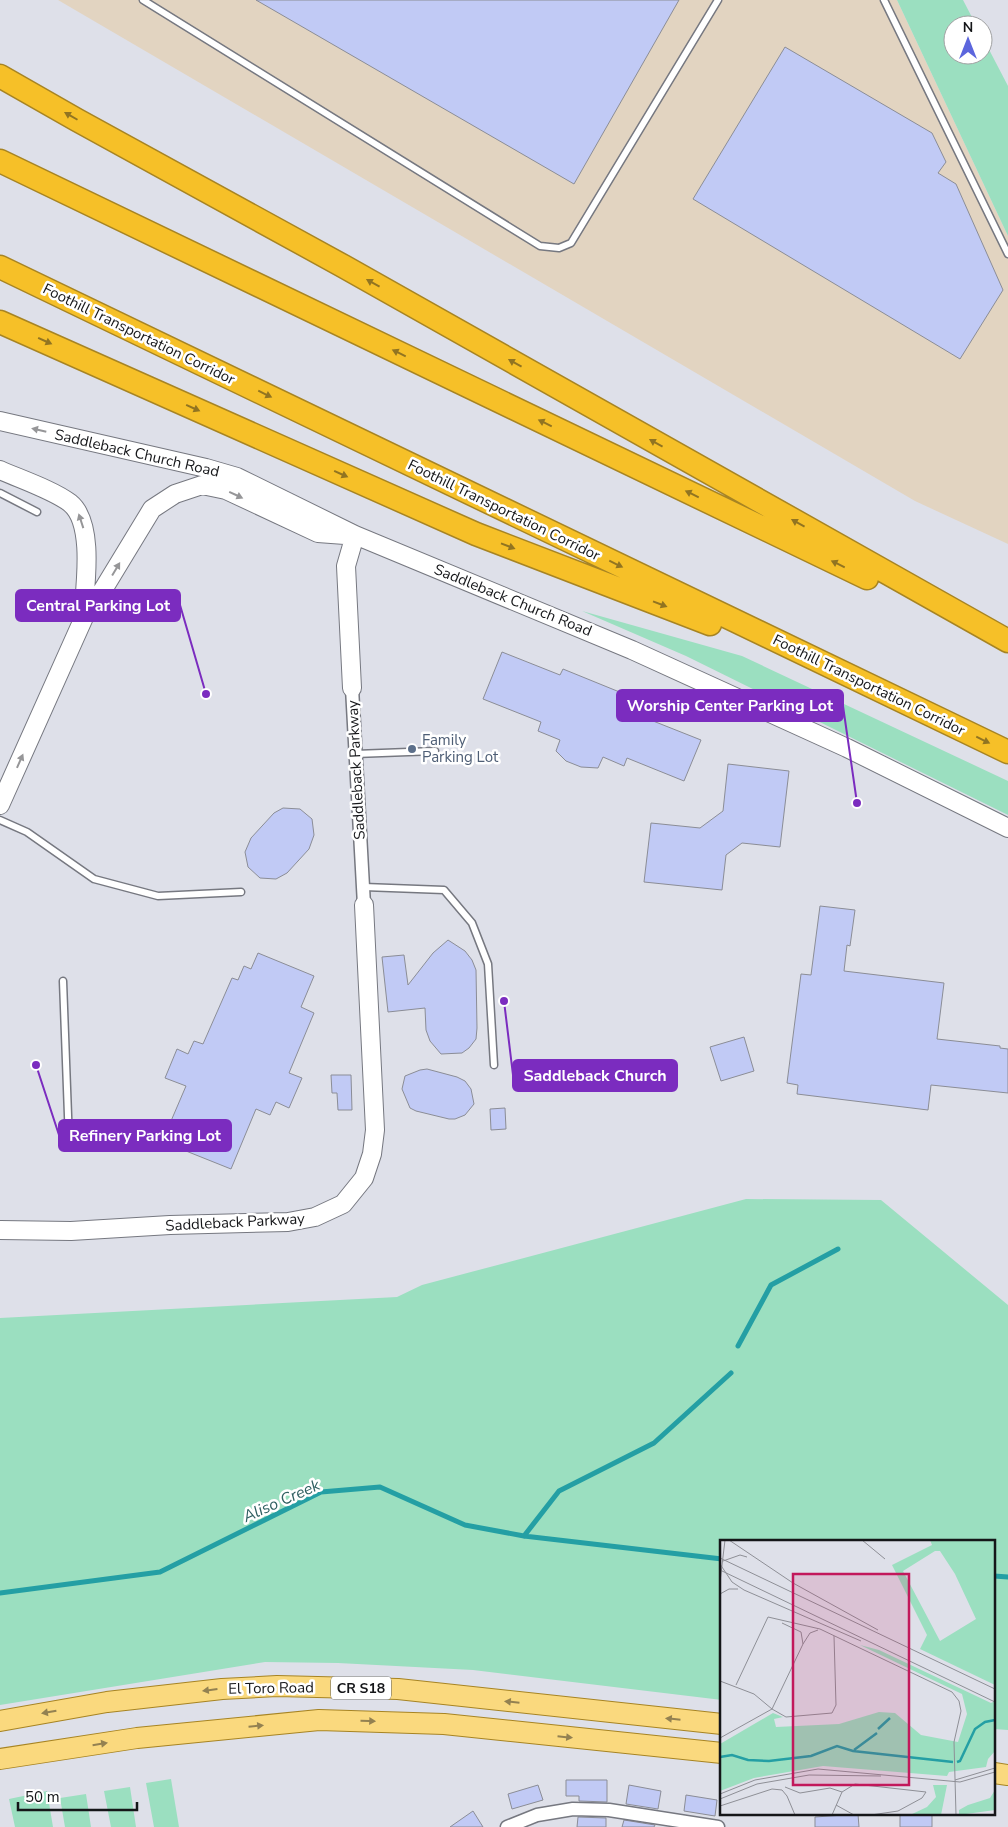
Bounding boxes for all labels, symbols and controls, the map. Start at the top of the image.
north arrow [943,15,993,65]
text: N [963,18,973,37]
one-way arrow [64,112,77,121]
street label: Foothill Transportation Corridor [40,279,239,390]
one-way arrow [367,279,380,288]
one-way arrow [38,338,52,346]
one-way arrow [392,348,406,356]
one-way arrow [508,359,521,368]
one-way arrow [258,391,272,399]
one-way arrow [186,404,200,412]
one-way arrow [538,419,552,427]
street label: Saddleback Church Road [53,424,221,482]
one-way arrow [31,426,46,434]
one-way arrow [650,439,663,448]
street label: Foothill Transportation Corridor [405,455,604,566]
one-way arrow [334,470,348,478]
one-way arrow [684,489,699,498]
one-way arrow [229,491,243,499]
one-way arrow [76,513,84,528]
one-way arrow [791,519,804,528]
one-way arrow [501,543,515,551]
street label: Saddleback Church Road [431,559,595,641]
one-way arrow [609,560,623,568]
one-way arrow [831,560,845,568]
one-way arrow [111,563,120,576]
callout: Central Parking Lot [16,590,180,621]
text: Central Parking Lot [26,595,171,617]
one-way arrow [653,601,667,609]
street label: Foothill Transportation Corridor [770,630,969,741]
callout: Worship Center Parking Lot [617,690,843,721]
text: Worship Center Parking Lot [627,695,834,717]
street label: Saddleback Parkway [342,699,370,840]
place label: Family Parking Lot [422,730,499,767]
one-way arrow [976,737,990,745]
marker: Family Parking Lot [406,743,418,755]
one-way arrow [16,753,24,768]
callout: Saddleback Church [513,1060,677,1091]
text: Saddleback Church [523,1065,667,1087]
callout: Refinery Parking Lot [59,1120,231,1151]
text: Refinery Parking Lot [69,1125,222,1147]
street label: Saddleback Parkway [165,1208,306,1236]
water label: Aliso Creek [238,1474,324,1528]
inset map [720,1540,996,1814]
road number: CR S18 [331,1676,391,1700]
street label: El Toro Road [228,1677,314,1699]
one-way arrow [202,1686,218,1694]
one-way arrow [503,1698,519,1706]
one-way arrow [41,1709,57,1717]
one-way arrow [665,1715,681,1723]
one-way arrow [360,1718,376,1726]
one-way arrow [248,1722,264,1730]
one-way arrow [557,1733,573,1741]
one-way arrow [92,1739,108,1747]
scale bar [18,1780,136,1812]
text: 50 m [25,1787,60,1807]

